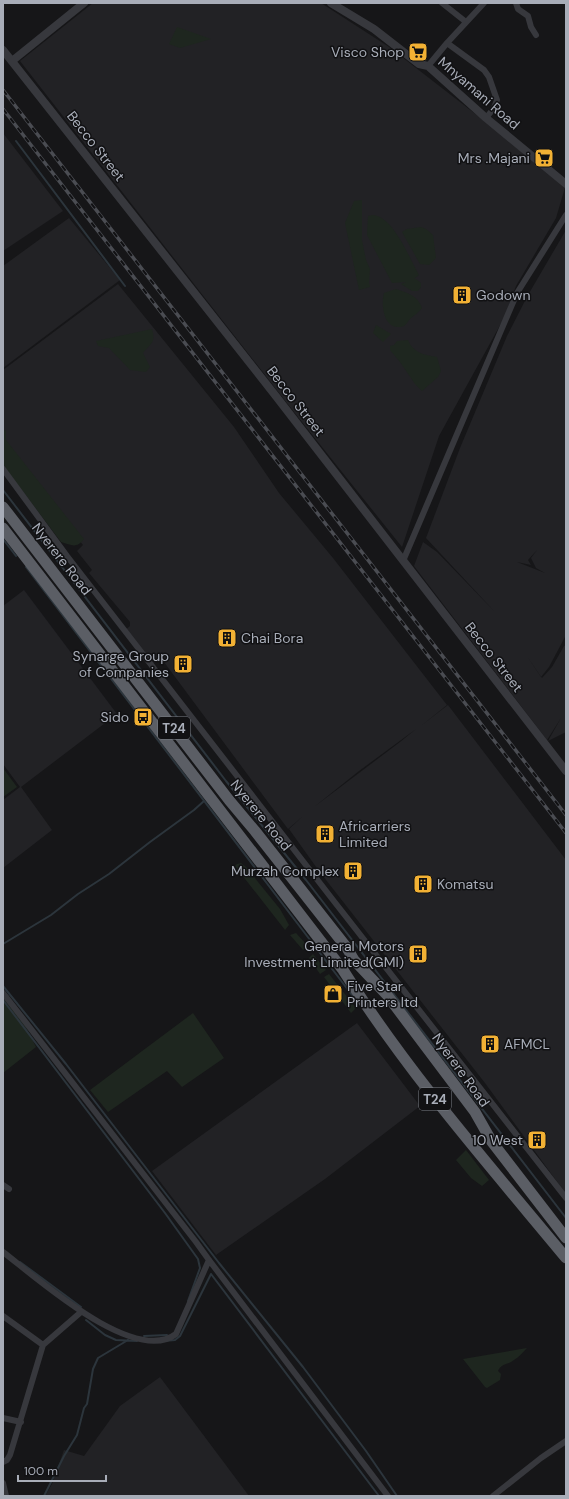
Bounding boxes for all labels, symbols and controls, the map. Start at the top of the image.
supermarket icon: Visco Shop [407,41,429,63]
place label: Visco Shop [331,43,404,61]
street label: Mnyamani Road [434,53,524,133]
street label: Becco Street [63,107,129,185]
supermarket icon: Mrs .Majani [533,147,555,169]
place label: Mrs .Majani [458,149,530,167]
building icon: Godown [451,284,473,306]
place label: Godown [476,286,530,304]
street label: Becco Street [263,362,329,440]
street label: Nyerere Road [28,519,96,599]
street label: Becco Street [461,618,527,696]
building icon: Chai Bora [216,627,238,649]
place label: Chai Bora [241,629,303,647]
place label: Synarge Group of Companies [73,647,169,681]
building icon: Synarge Group of Companies [172,653,194,675]
bus stop icon: Sido [132,706,154,728]
place label: Sido [100,708,129,726]
road number: T24 [158,717,190,739]
street label: Nyerere Road [227,776,295,854]
place label: Africarriers Limited [339,817,411,851]
building icon: Africarriers Limited [314,823,336,845]
building icon: Murzah Complex [342,860,364,882]
place label: Murzah Complex [231,862,339,880]
building icon: Komatsu [412,873,434,895]
place label: Komatsu [437,875,493,893]
place label: General Motors Investment Limited(GMI) [244,937,404,971]
building icon: General Motors Investment Limited(GMI) [407,943,429,965]
place label: Five Star Printers ltd [347,977,418,1011]
shop icon: Five Star Printers ltd [322,983,344,1005]
street label: Nyerere Road [428,1030,494,1110]
building icon: AFMCL [479,1033,501,1055]
place label: AFMCL [504,1035,550,1053]
road number: T24 [419,1088,451,1110]
building icon: 10 West [526,1129,548,1151]
place label: 10 West [472,1131,523,1149]
scale bar [18,1457,106,1483]
text: 100 m [24,1463,58,1479]

